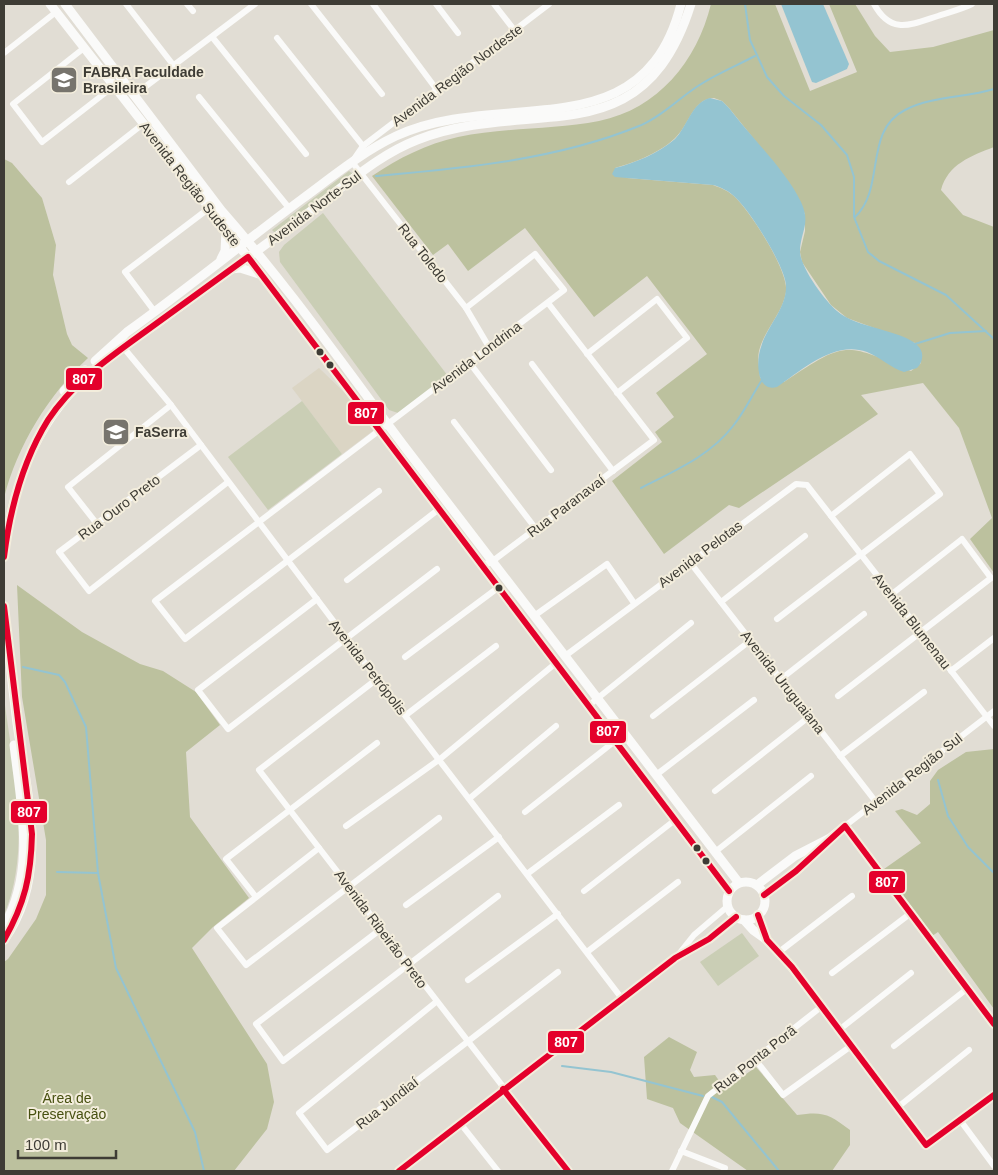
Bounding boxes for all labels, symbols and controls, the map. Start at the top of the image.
street label: Avenida Região Nordeste [389,21,526,129]
place label: FABRA Faculdade Brasileira [83,64,204,96]
school or university icon: FABRA Faculdade Brasileira [49,65,79,95]
street label: Avenida Região Sudeste [136,118,244,250]
street label: Avenida Norte-Sul [264,167,364,249]
street label: Rua Toledo [395,220,451,286]
street label: Avenida Londrina [428,318,524,396]
unlabelled marker [315,347,325,357]
unlabelled marker [325,360,335,370]
line badge: 807 [65,367,103,391]
text: 807 [72,371,96,387]
line badge: 807 [347,401,385,425]
text: 807 [354,405,378,421]
school or university icon: FaSerra [101,417,131,447]
place label: FaSerra [135,424,187,440]
street label: Rua Ouro Preto [75,471,163,543]
street label: Rua Paranavaí [524,471,608,540]
street label: Avenida Pelotas [655,517,745,591]
street label: Avenida Blumenau [870,570,954,672]
unlabelled marker [494,583,504,593]
street label: Avenida Petrópolis [326,616,410,718]
street label: Avenida Uruguaiana [738,627,828,737]
line badge: 807 [589,720,627,744]
text: 807 [596,723,620,739]
street label: Avenida Região Sul [859,730,965,818]
line badge: 807 [10,800,48,824]
text: 807 [17,804,41,820]
unlabelled marker [692,843,702,853]
unlabelled marker [701,856,711,866]
street label: Avenida Ribeirão Preto [331,867,431,991]
line badge: 807 [868,870,906,894]
text: 807 [875,874,899,890]
street label: Rua Ponta Porã [711,1022,799,1096]
line badge: 807 [547,1030,585,1054]
text: 807 [554,1034,578,1050]
street label: Rua Jundiaí [353,1074,421,1132]
park label: Área de Preservação [28,1090,107,1122]
scale bar [18,1128,115,1160]
text: 100 m [25,1136,67,1153]

